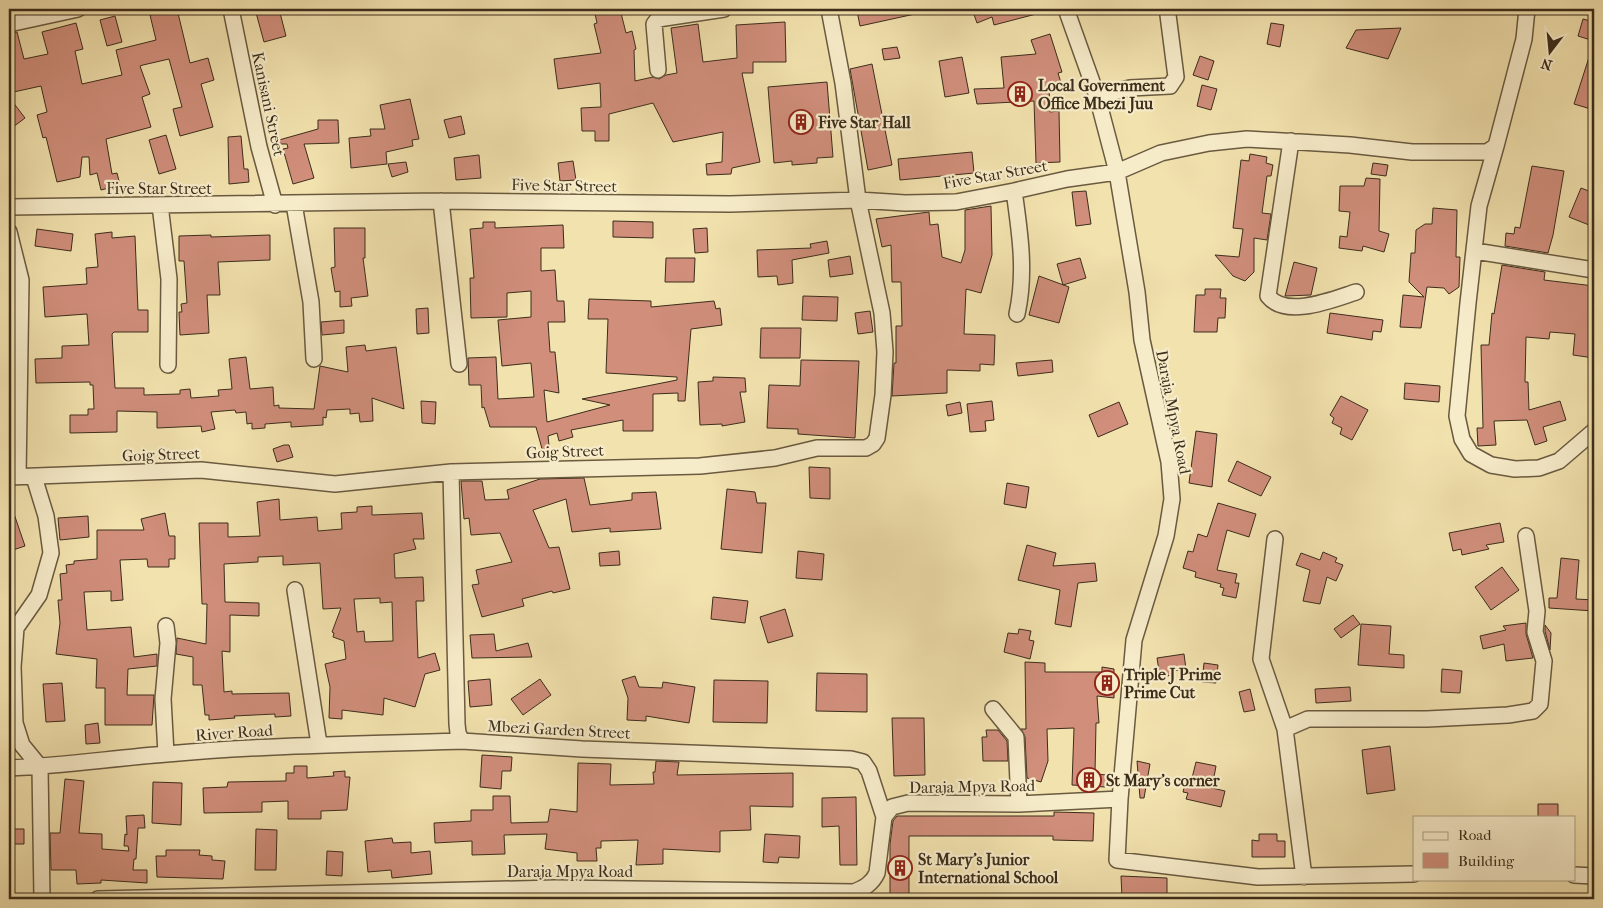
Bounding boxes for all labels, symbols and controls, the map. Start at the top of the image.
north arrow [1526,28,1576,78]
street label: Kanisani Street [248,50,289,158]
text: N [1539,54,1554,74]
place label: Local Government Office Mbezi Juu [1038,76,1165,114]
building icon: Local Government Office Mbezi Juu [1007,81,1033,107]
building icon: Five Star Hall [788,109,814,135]
place label: Five Star Hall [817,113,911,132]
street label: Five Star Street [941,156,1049,193]
street label: Five Star Street [511,175,617,196]
street label: Five Star Street [106,179,212,198]
street label: Daraja Mpya Road [1152,348,1195,476]
street label: Goig Street [526,441,605,462]
street label: Goig Street [122,444,201,465]
place label: Triple J Prime Prime Cut [1123,665,1221,702]
building icon: Triple J Prime Prime Cut [1094,670,1120,696]
street label: Mbezi Garden Street [487,716,631,743]
street label: River Road [195,720,274,745]
building icon: St Mary's corner [1076,767,1102,793]
place label: St Mary's corner [1106,771,1221,791]
street label: Daraja Mpya Road [909,776,1036,797]
legend [1413,816,1576,880]
text: Road [1458,826,1492,844]
place label: St Mary's Junior International School [918,850,1059,887]
text: Building [1458,852,1515,870]
building icon: St Mary's Junior International School [887,855,913,881]
street label: Daraja Mpya Road [507,862,633,881]

